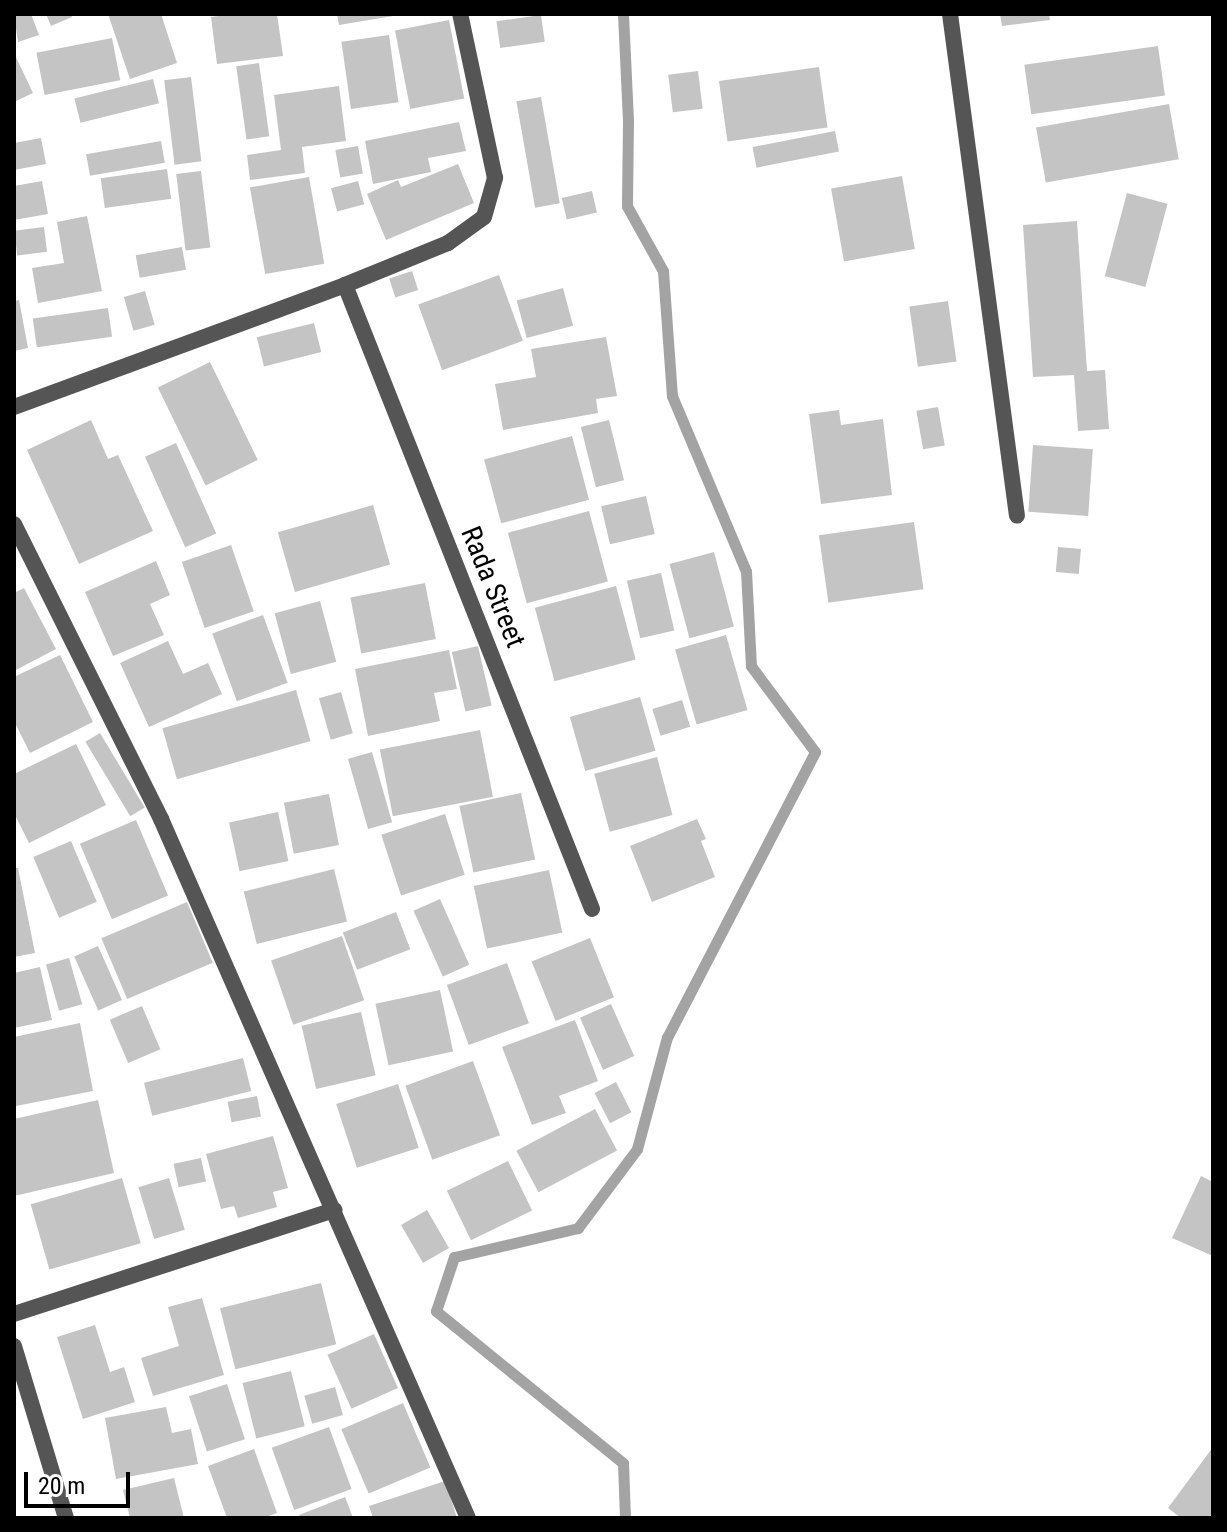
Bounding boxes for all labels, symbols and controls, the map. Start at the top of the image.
street label: Rada Street [454,522,532,652]
scale bar [28,1456,134,1506]
text: 20 m [38,1472,85,1500]

